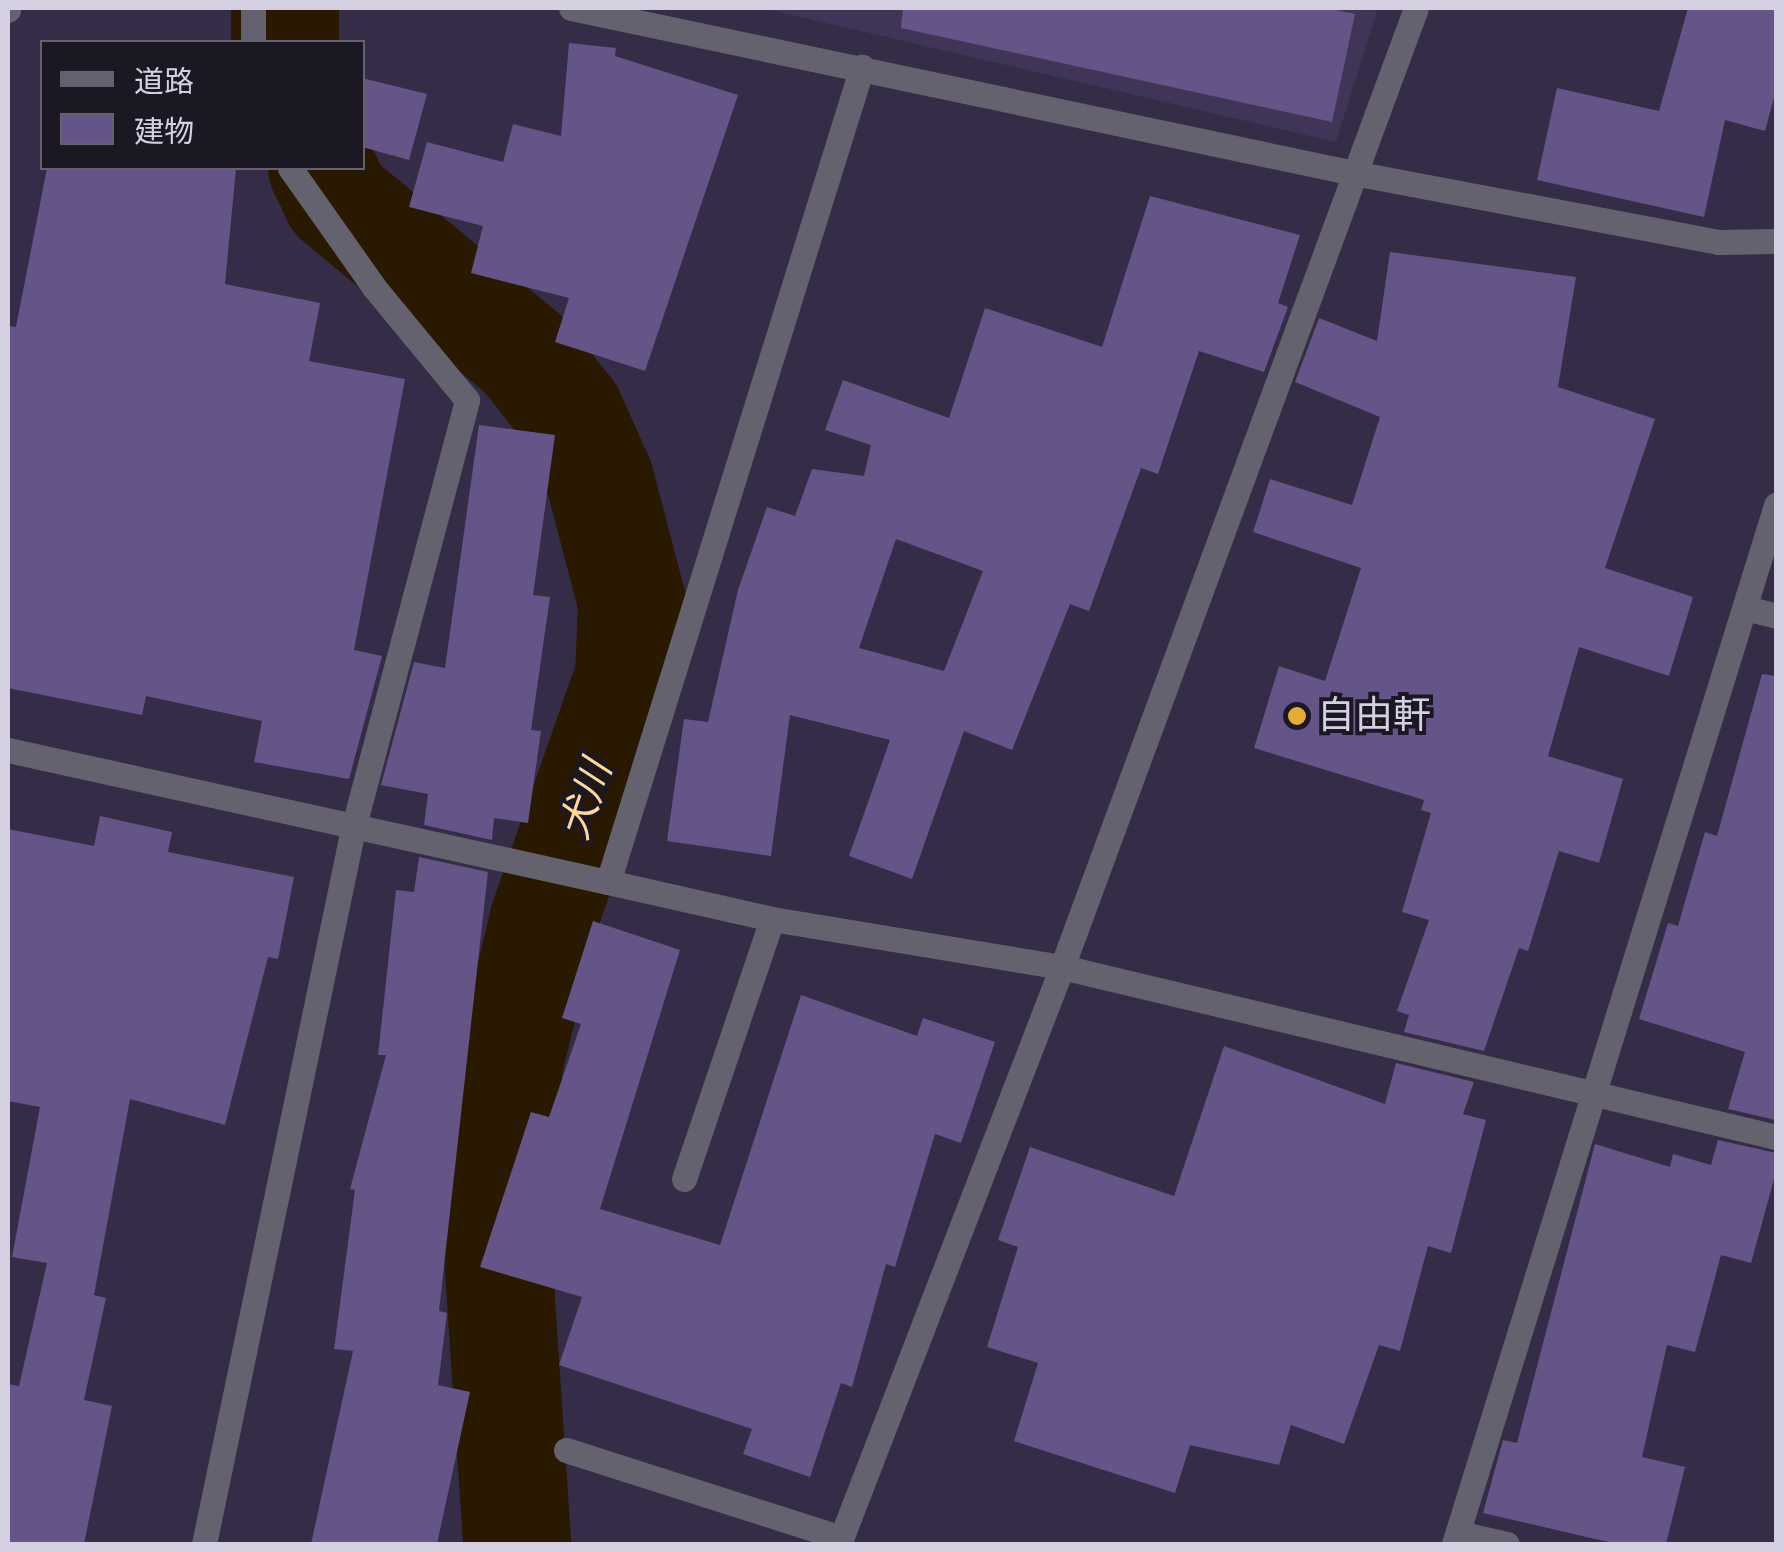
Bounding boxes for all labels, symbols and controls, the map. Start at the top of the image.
legend [40,40,365,170]
text: 道路 [134,64,194,101]
text: 建物 [134,114,194,151]
place label: 自由軒 [1317,693,1431,739]
marker: 自由軒 [1286,705,1308,727]
water label: 犬川 [550,754,622,846]

